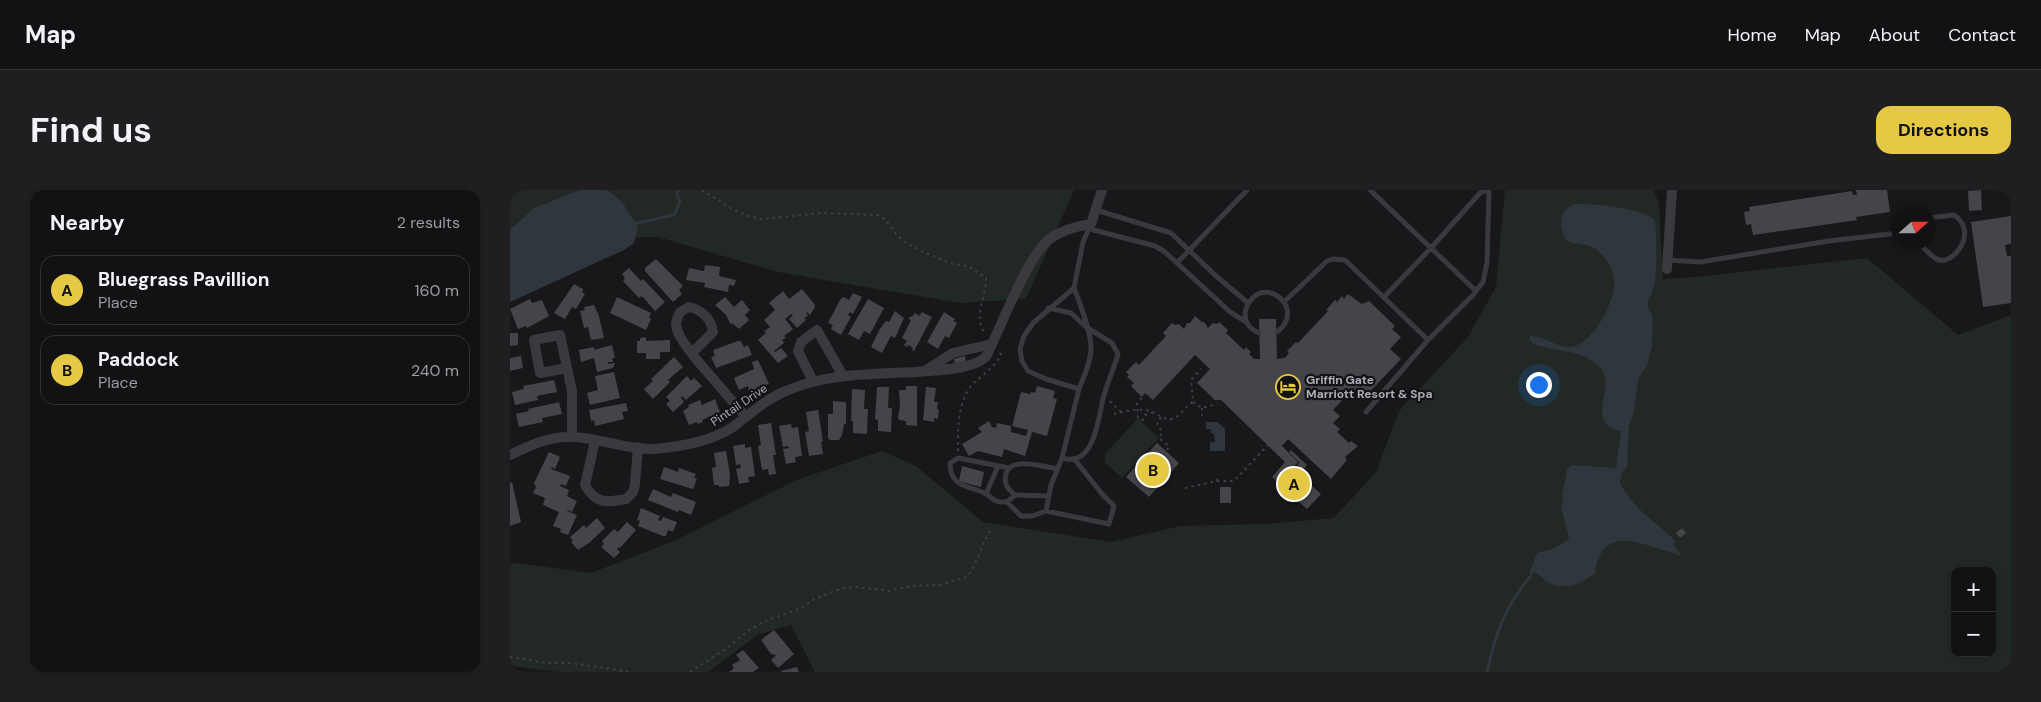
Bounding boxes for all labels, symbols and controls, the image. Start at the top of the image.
text: Map [25,19,76,50]
text: Home [1727,23,1777,47]
text: Map [1805,23,1841,47]
text: About [1869,23,1920,47]
text: Contact [1948,23,2016,47]
button: Directions [1876,106,2011,154]
text: Find us [30,107,152,153]
north arrow [1891,205,1936,250]
text: Nearby [50,209,124,237]
text: 2 results [397,212,460,233]
text: Bluegrass Pavillion [98,267,270,292]
text: A [61,280,73,301]
text: 160 m [415,280,459,301]
text: Place [98,292,138,313]
text: Paddock [98,347,179,372]
text: B [62,360,72,381]
text: 240 m [411,360,459,381]
text: Place [98,372,138,393]
place label: Griffin Gate Marriott Resort & Spa [1306,372,1432,402]
your location [1526,372,1552,398]
hotel icon: Griffin Gate Marriott Resort & Spa [1275,374,1301,400]
street label: Pintail Drive [708,380,771,430]
pin: B [1137,451,1169,489]
pin: A [1278,465,1310,503]
map controls [1951,567,1996,657]
button: + [1951,567,1996,612]
button: − [1951,612,1996,657]

